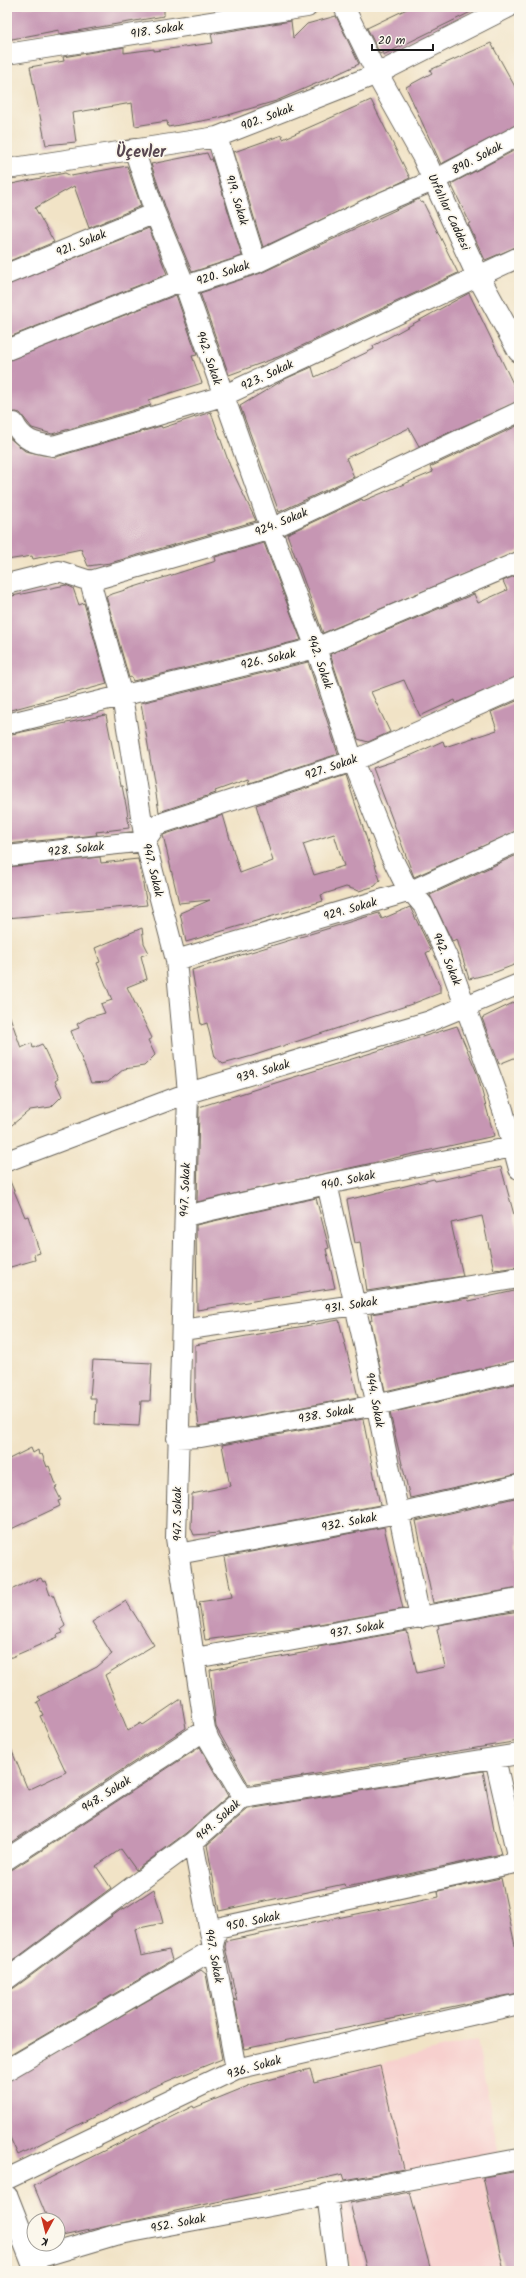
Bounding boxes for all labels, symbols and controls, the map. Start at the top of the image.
street label: 918. Sokak [129,17,185,44]
scale bar [372,26,433,52]
text: 20 m [378,31,406,50]
street label: 902. Sokak [238,99,297,136]
street label: 890. Sokak [448,137,506,180]
district label: Üçevler [116,140,167,165]
street label: Urfalılar Caddesi [422,171,475,255]
street label: 919. Sokak [220,173,253,228]
street label: 921. Sokak [53,225,110,262]
street label: 920. Sokak [194,256,253,291]
street label: 942. Sokak [190,329,227,388]
street label: 923. Sokak [238,355,297,396]
street label: 924. Sokak [252,503,311,542]
street label: 942. Sokak [301,633,338,692]
street label: 926. Sokak [239,644,298,675]
street label: 927. Sokak [302,749,360,785]
street label: 928. Sokak [47,837,105,862]
street label: 947. Sokak [137,841,168,899]
street label: 929. Sokak [321,893,380,926]
street label: 942. Sokak [427,930,466,989]
street label: 939. Sokak [234,1055,293,1088]
street label: 947. Sokak [175,1162,196,1218]
street label: 940. Sokak [319,1165,377,1195]
street label: 931. Sokak [324,1292,379,1319]
street label: 944. Sokak [360,1371,389,1429]
street label: 938. Sokak [297,1400,356,1429]
street label: 947. Sokak [168,1486,187,1541]
street label: 932. Sokak [320,1508,379,1537]
street label: 937. Sokak [329,1615,386,1644]
street label: 948. Sokak [78,1771,135,1818]
street label: 949. Sokak [192,1795,245,1846]
street label: 950. Sokak [224,1906,282,1936]
street label: 947. Sokak [199,1928,228,1985]
street label: 936. Sokak [225,2051,284,2084]
street label: 952. Sokak [149,2209,208,2238]
north arrow [26,2212,66,2252]
text: K [40,2232,49,2250]

